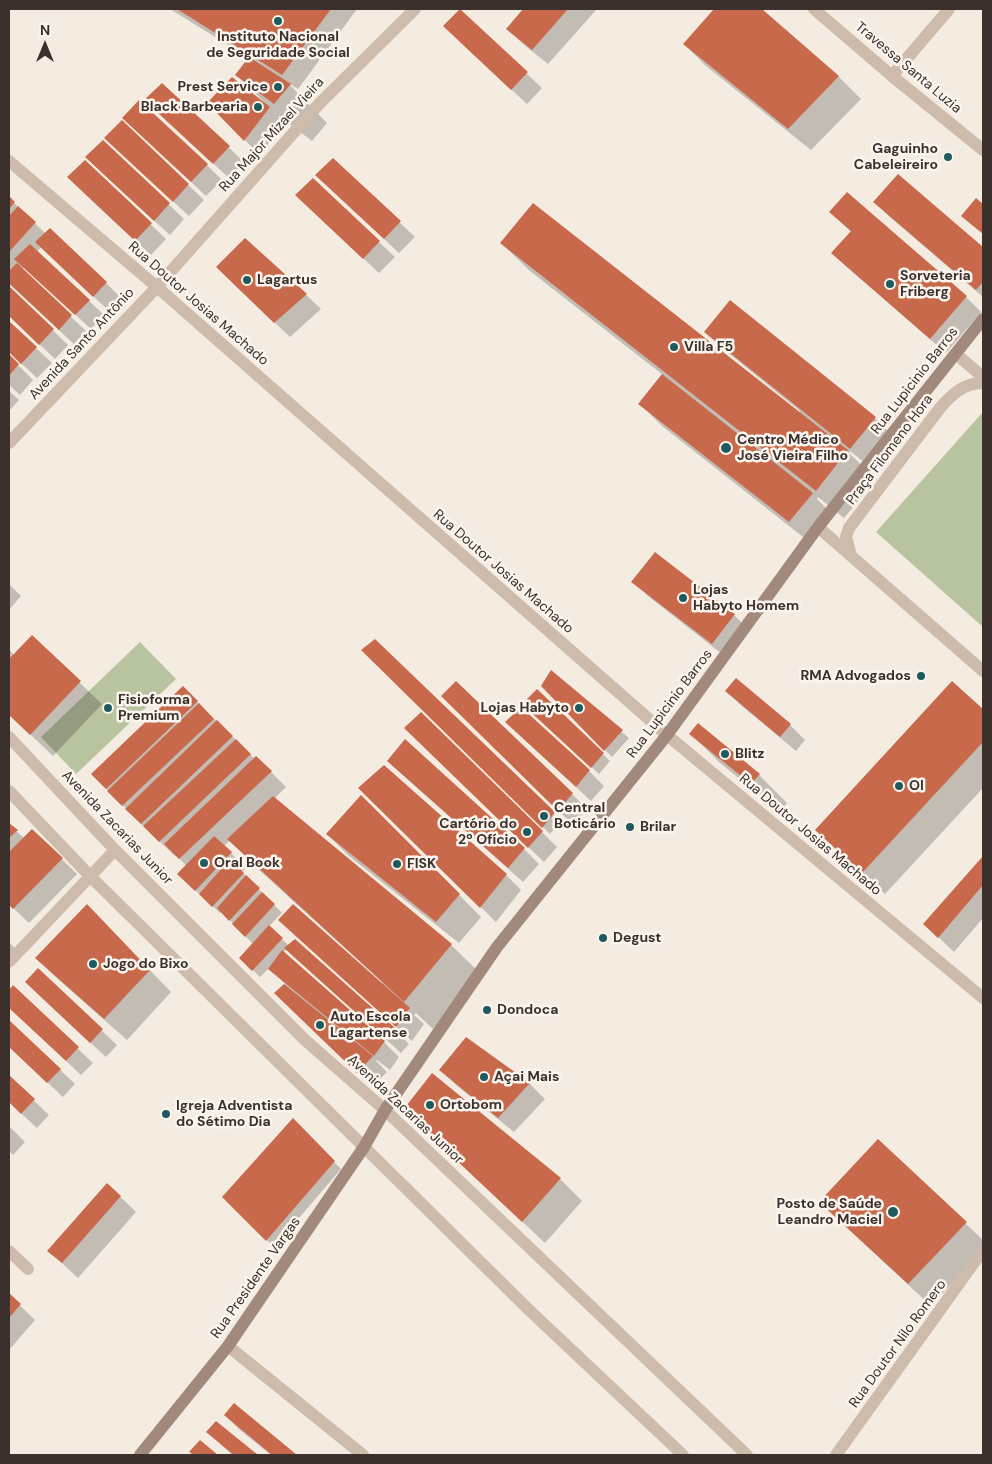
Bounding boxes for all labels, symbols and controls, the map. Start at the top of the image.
marker: Instituto Nacional de Seguridade Social [272,15,284,27]
street label: Travessa Santa Luzia [852,19,964,117]
north arrow [20,20,70,70]
text: N [40,21,50,39]
place label: Instituto Nacional de Seguridade Social [206,29,350,62]
street label: Rua Major Mizael Vieira [216,74,328,196]
place label: Prest Service [177,79,268,95]
marker: Prest Service [272,81,284,93]
place label: Black Barbearia [141,99,248,115]
marker: Black Barbearia [252,101,264,113]
place label: Gaguinho Cabeleireiro [854,141,938,174]
marker: Gaguinho Cabeleireiro [942,151,954,163]
street label: Rua Doutor Josias Machado [124,239,272,369]
place label: Sorveteria Friberg [900,268,971,300]
place label: Lagartus [257,272,317,288]
marker: Lagartus [241,274,253,286]
marker: Sorveteria Friberg [884,278,896,290]
street label: Avenida Santo Antônio [26,285,138,403]
street label: Rua Lupicinio Barros [868,324,962,438]
place label: Villa F5 [684,339,733,355]
marker: Villa F5 [668,341,680,353]
street label: Praça Filomeno Hora [843,392,937,508]
place label: Centro Médico José Vieira Filho [737,432,848,464]
marker: Centro Médico José Vieira Filho [719,441,733,455]
street label: Rua Doutor Josias Machado [429,507,577,637]
place label: Lojas Habyto Homem [693,582,799,614]
marker: Lojas Habyto Homem [677,592,689,604]
street label: Rua Lupicinio Barros [624,646,716,762]
place label: RMA Advogados [800,668,911,684]
marker: RMA Advogados [915,670,927,682]
place label: Fisioforma Premium [118,692,190,724]
place label: Lojas Habyto [481,700,569,716]
marker: Fisioforma Premium [102,702,114,714]
marker: Lojas Habyto [573,702,585,714]
place label: Blitz [735,746,764,762]
marker: Blitz [719,748,731,760]
street label: Avenida Zacarias Junior [58,767,176,889]
street label: Rua Doutor Josias Machado [736,771,884,899]
place label: OI [909,778,924,794]
marker: OI [893,780,905,792]
place label: Central Boticário [554,800,616,832]
marker: Central Boticário [538,810,550,822]
place label: Cartório do 2º Ofício [439,816,517,849]
place label: Brilar [640,819,676,835]
marker: Brilar [624,821,636,833]
marker: Cartório do 2º Ofício [521,826,533,838]
place label: Oral Book [214,855,280,871]
place label: FISK [407,856,436,872]
marker: Oral Book [198,857,210,869]
marker: FISK [391,858,403,870]
place label: Degust [613,930,661,946]
marker: Degust [597,932,609,944]
place label: Jogo do Bixo [103,956,188,972]
marker: Jogo do Bixo [87,958,99,970]
place label: Dondoca [497,1002,558,1018]
marker: Dondoca [481,1004,493,1016]
place label: Auto Escola Lagartense [330,1009,411,1042]
marker: Auto Escola Lagartense [314,1019,326,1031]
street label: Avenida Zacarias Junior [343,1052,467,1168]
place label: Açai Mais [494,1069,559,1085]
marker: Açai Mais [478,1071,490,1083]
place label: Ortobom [440,1097,502,1113]
place label: Igreja Adventista do Sétimo Dia [176,1098,292,1130]
marker: Ortobom [424,1099,436,1111]
marker: Igreja Adventista do Sétimo Dia [160,1108,172,1120]
place label: Posto de Saúde Leandro Maciel [776,1196,882,1228]
marker: Posto de Saúde Leandro Maciel [886,1205,900,1219]
street label: Rua Presidente Vargas [208,1214,304,1342]
street label: Rua Doutor Nilo Romero [846,1277,950,1411]

